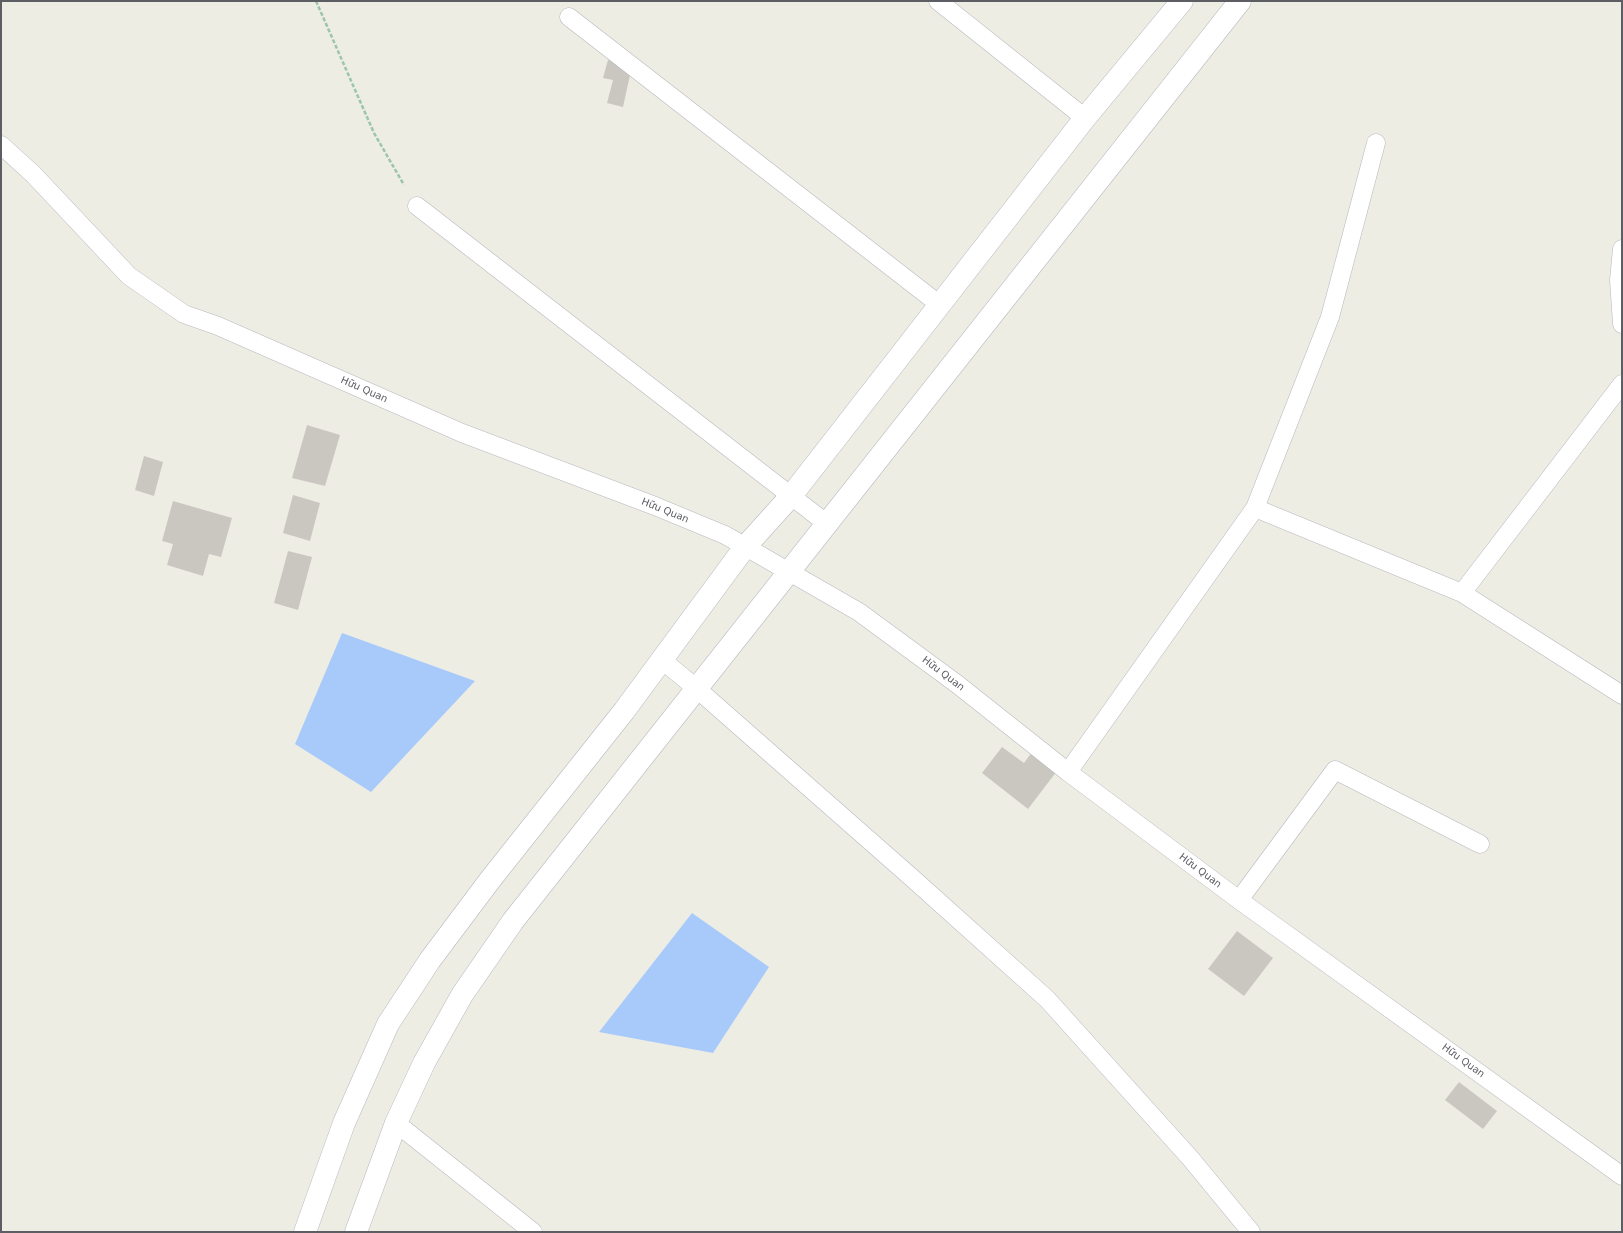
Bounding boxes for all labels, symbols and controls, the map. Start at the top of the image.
street label: Hữu Quan [339,374,389,406]
street label: Hữu Quan [640,496,690,526]
street label: Hữu Quan [919,654,967,694]
street label: Hữu Quan [1176,851,1224,891]
street label: Hữu Quan [1439,1041,1487,1081]

